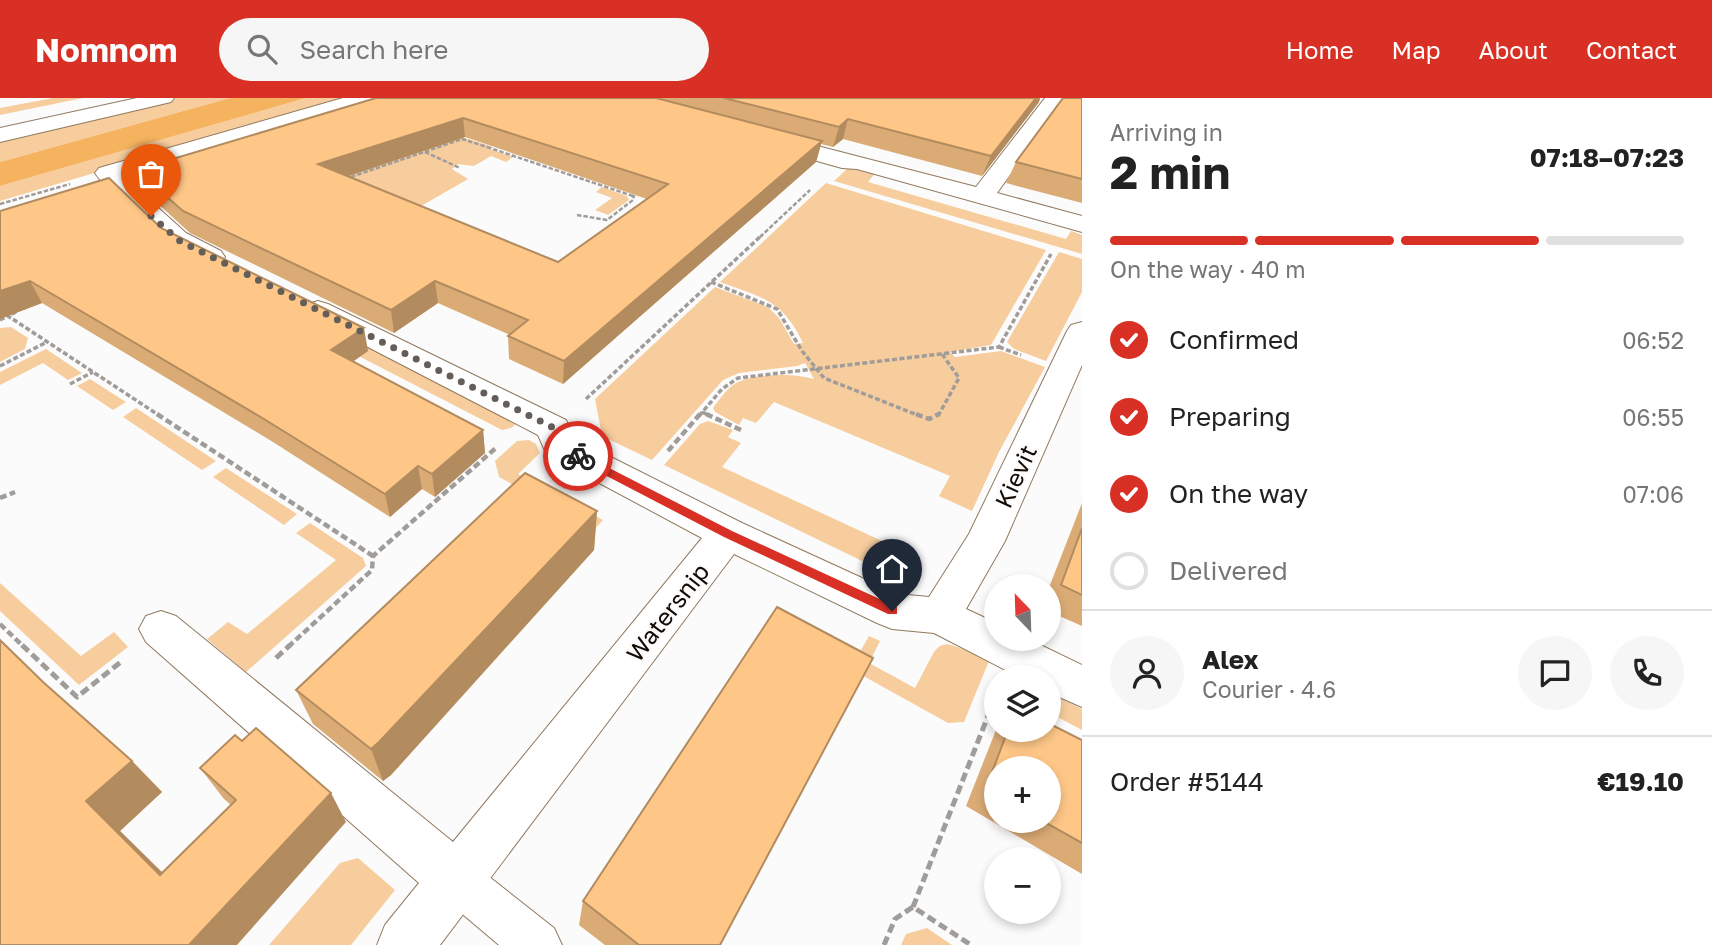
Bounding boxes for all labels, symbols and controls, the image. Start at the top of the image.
search box [219,18,709,81]
text: Nomnom [35,30,177,69]
icon: search [243,30,281,68]
text: Search here [299,34,448,65]
text: Home [1286,35,1354,64]
text: Map [1392,35,1441,64]
text: About [1479,35,1548,64]
text: Contact [1586,35,1677,64]
text: Arriving in [1110,118,1223,146]
text: 07:18–07:23 [1530,142,1684,173]
pin [121,144,181,216]
text: 2 min [1110,144,1230,199]
icon: bag [132,155,170,193]
text: On the way · 40 m [1110,255,1306,283]
icon: check [1110,321,1148,359]
text: Confirmed [1169,324,1299,355]
text: 06:52 [1622,326,1684,354]
icon: check [1110,398,1148,436]
text: Preparing [1169,401,1291,432]
text: 06:55 [1622,403,1684,431]
courier [543,421,613,491]
icon: bike [559,437,597,475]
street label: Kievit [988,440,1042,512]
icon: check [1110,475,1148,513]
text: On the way [1169,478,1308,509]
text: 07:06 [1622,480,1684,508]
pin [862,539,922,611]
icon: home [873,550,911,588]
text: Delivered [1169,555,1288,586]
street label: Watersnip [620,557,714,667]
north arrow [984,574,1060,651]
map controls [984,574,1061,924]
button: person [1110,636,1184,710]
button: chat [1518,636,1592,710]
button: phone [1610,636,1684,710]
text: Alex [1202,644,1259,675]
button: layers [984,665,1061,742]
text: Courier · 4.6 [1202,675,1336,703]
button: + [984,756,1061,833]
text: Order #5144 [1110,766,1264,797]
text: €19.10 [1597,766,1684,797]
button: − [984,847,1061,924]

